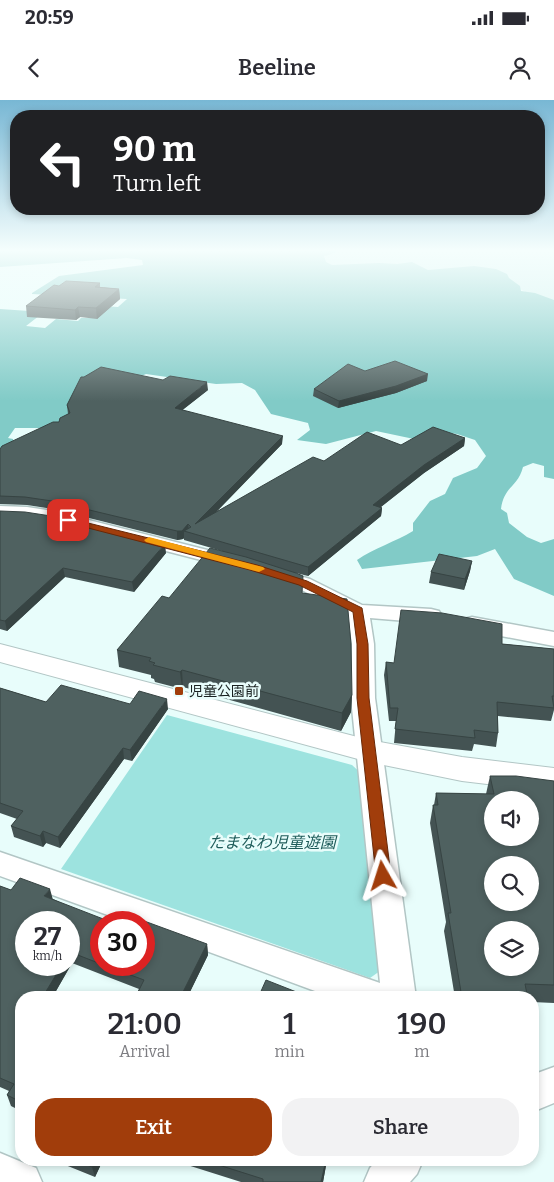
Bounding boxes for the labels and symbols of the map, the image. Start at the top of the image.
pin [47,499,89,541]
place label: 児童公園前 [189,683,259,700]
marker: 児童公園前 [173,685,185,697]
park label: たまなわ児童遊園 [208,833,338,852]
position arrow [356,849,408,901]
speed limit sign: 30 [90,911,155,976]

